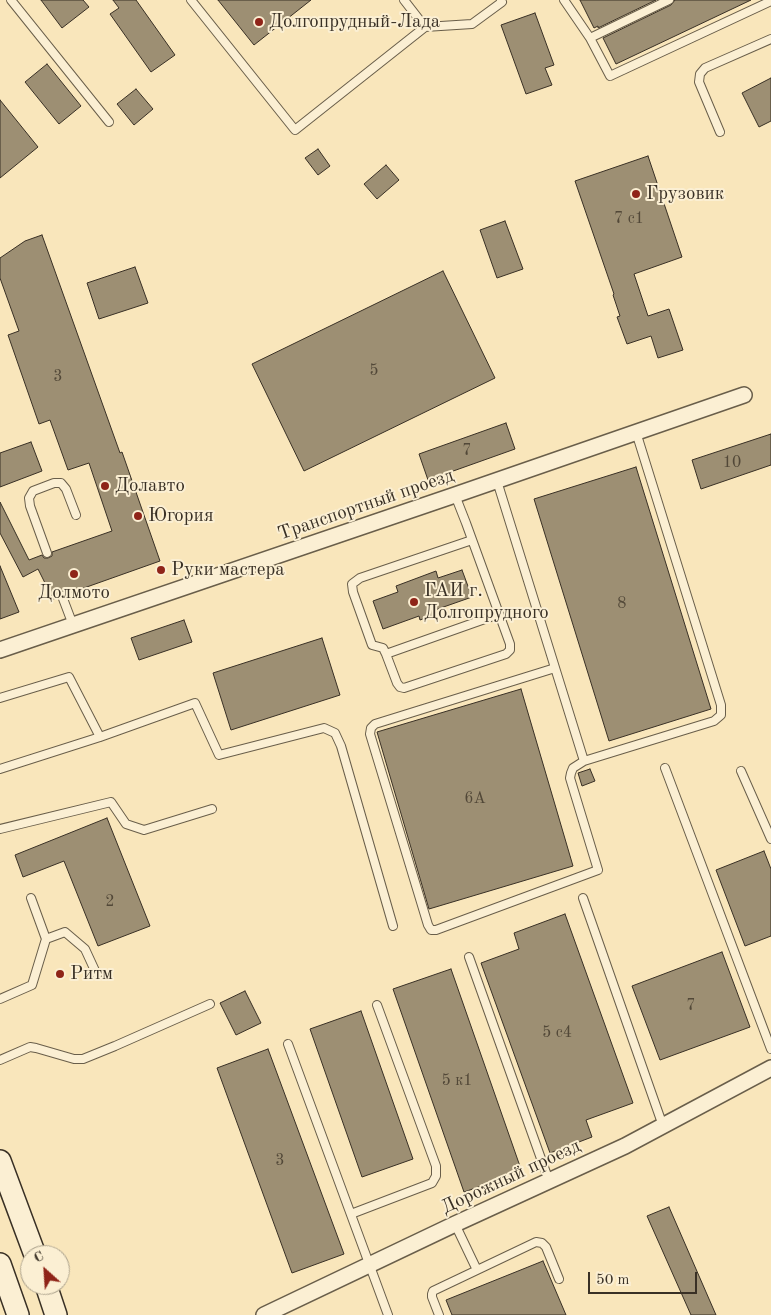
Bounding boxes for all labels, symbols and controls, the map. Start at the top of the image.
place label: Долгопрудный-Лада [269,11,440,33]
marker: Долгопрудный-Лада [253,16,265,28]
place label: Грузовик [646,183,724,205]
marker: Грузовик [630,188,642,200]
house number: 7 с1 [614,209,644,229]
house number: 5 [369,361,379,381]
house number: 3 [53,367,63,387]
house number: 7 [462,441,472,461]
house number: 10 [723,453,741,473]
street label: Транспортный проезд [275,464,457,546]
place label: Долавто [115,475,185,497]
marker: Долавто [99,480,111,492]
place label: Югория [148,505,214,527]
marker: Югория [132,510,144,522]
place label: Руки мастера [171,559,285,581]
marker: Руки мастера [155,564,167,576]
marker: Долмото [68,568,80,580]
place label: ГАИ г. Долгопрудного [424,580,549,624]
place label: Долмото [38,582,110,604]
house number: 8 [617,594,627,614]
marker: ГАИ г. Долгопрудного [408,596,420,608]
house number: 6А [464,789,486,809]
house number: 2 [105,892,115,912]
place label: Ритм [70,963,113,985]
marker: Ритм [54,968,66,980]
house number: 7 [686,996,696,1016]
house number: 5 с4 [542,1023,572,1043]
house number: 5 к1 [441,1071,473,1091]
street label: Дорожный проезд [438,1135,584,1219]
house number: 3 [275,1151,285,1171]
north arrow [20,1245,70,1295]
text: С [32,1249,46,1266]
scale bar [591,1262,700,1294]
text: 50 m [596,1273,630,1288]

